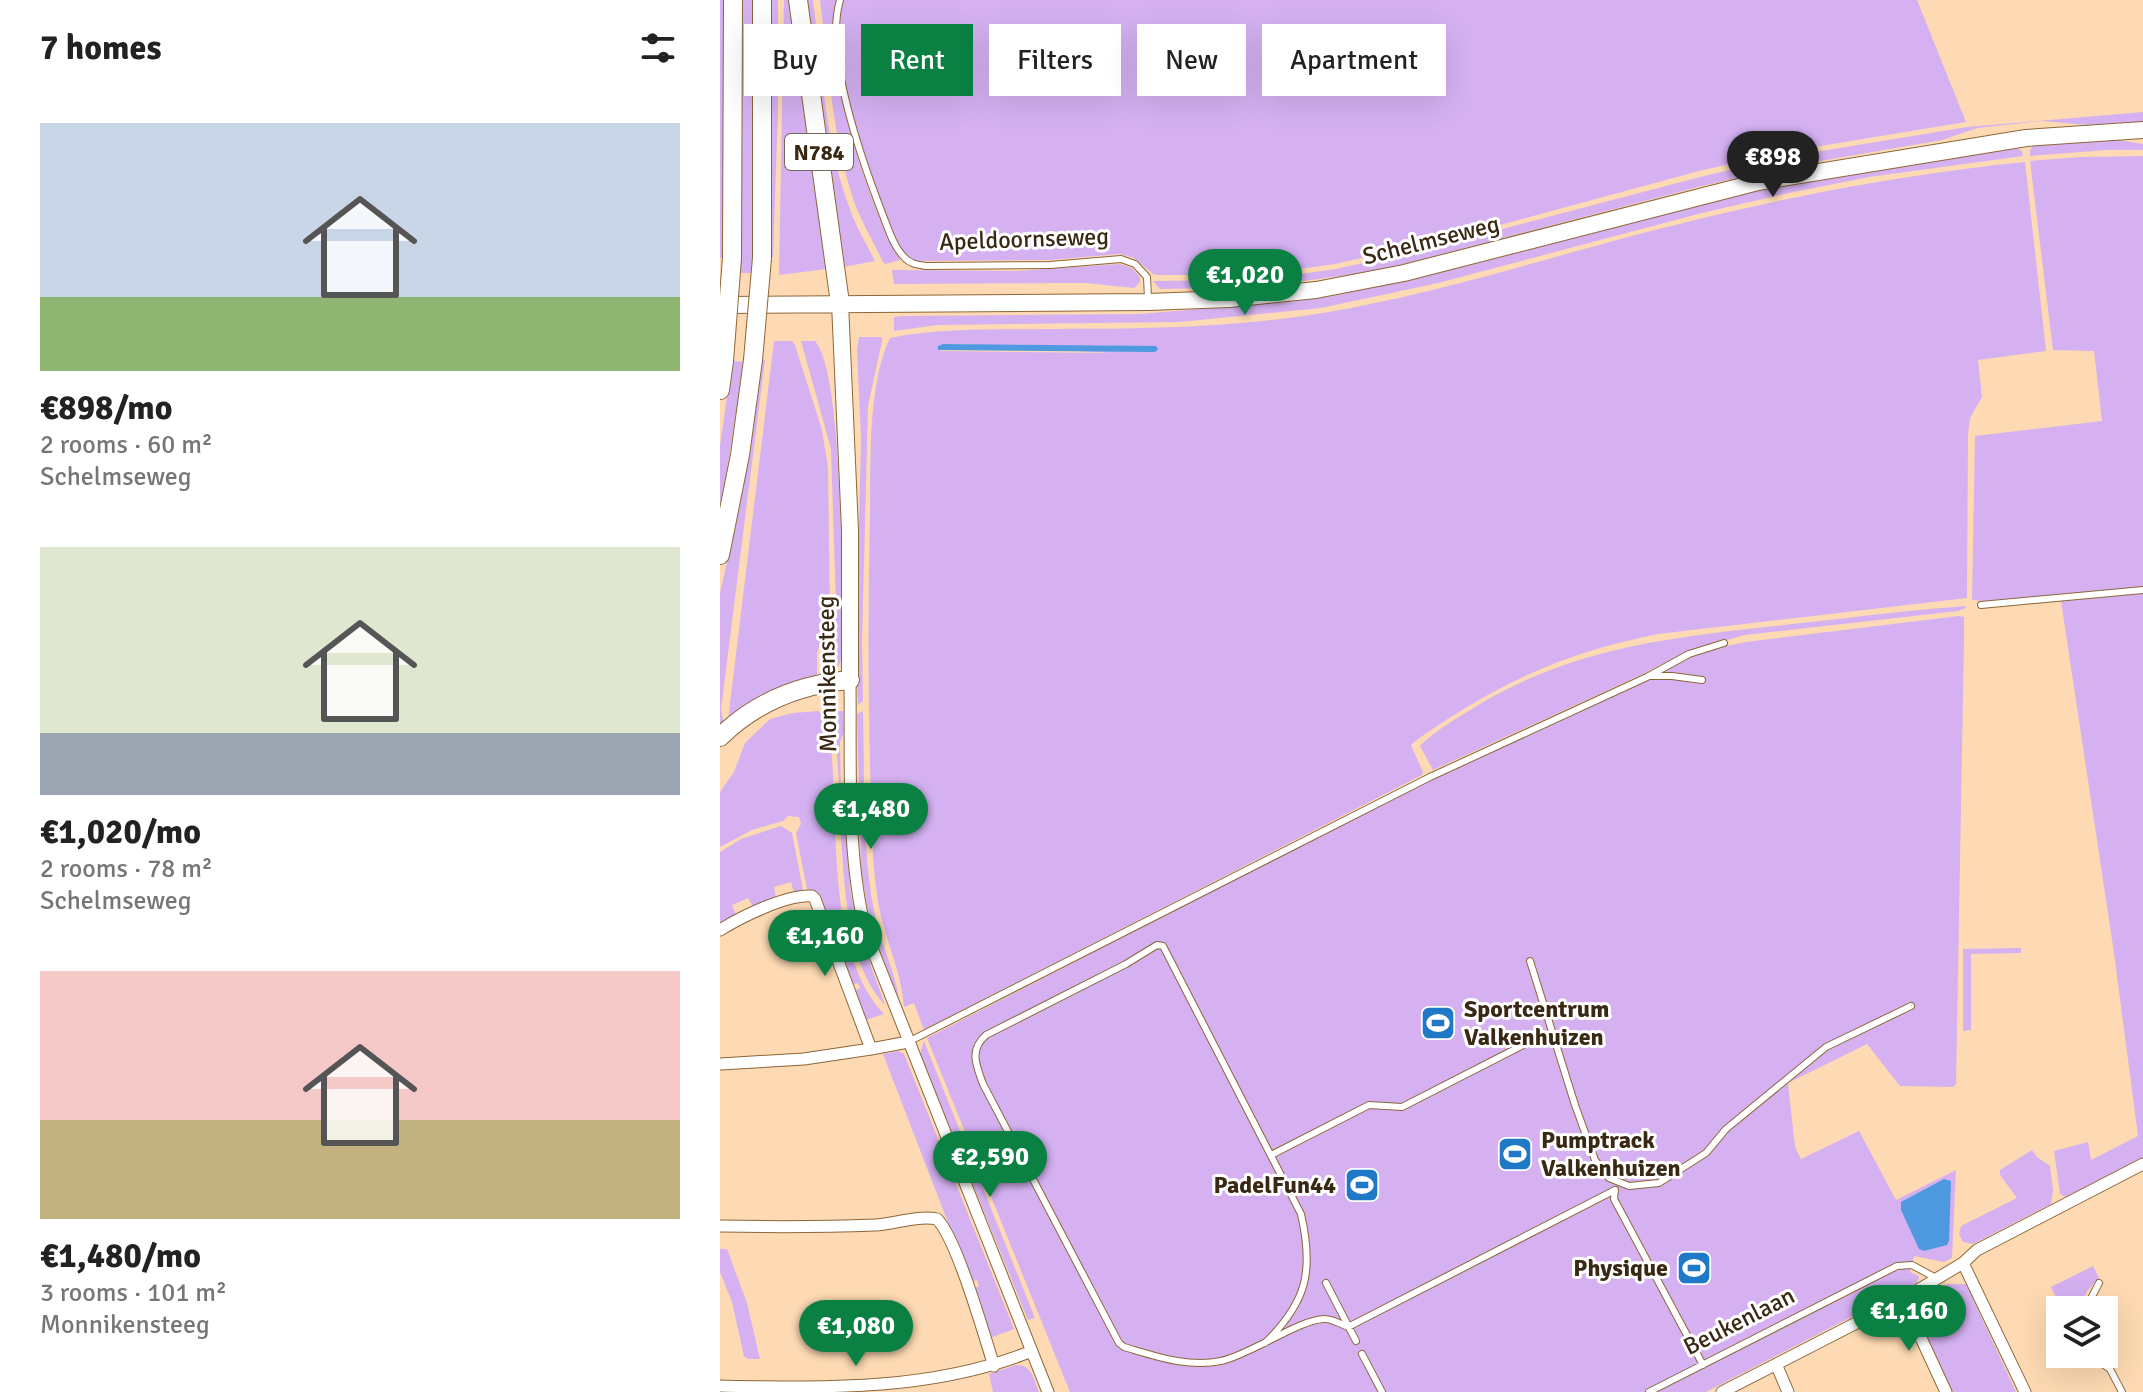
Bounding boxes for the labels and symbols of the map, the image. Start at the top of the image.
pin: €898 [1726,131,1820,199]
road number: N784 [785,134,853,170]
street label: Schelmseweg [1360,209,1502,271]
street label: Apeldoornseweg [939,221,1109,257]
pin: €1,020 [1180,249,1310,317]
street label: Monnikensteeg [811,595,843,753]
pin: €1,480 [806,783,936,851]
pin: €1,160 [760,910,890,978]
place label: Sportcentrum Valkenhuizen [1464,994,1609,1052]
sports icon: Sportcentrum Valkenhuizen [1419,1004,1457,1042]
place label: Pumptrack Valkenhuizen [1541,1125,1681,1183]
pin: €2,590 [925,1131,1055,1199]
sports icon: Pumptrack Valkenhuizen [1496,1135,1534,1173]
sports icon: PadelFun44 [1343,1166,1381,1204]
place label: PadelFun44 [1213,1170,1336,1200]
sports icon: Physique [1675,1249,1713,1287]
place label: Physique [1573,1253,1668,1283]
street label: Beukenlaan [1678,1280,1800,1362]
pin: €1,160 [1844,1285,1974,1353]
pin: €1,080 [791,1300,921,1368]

